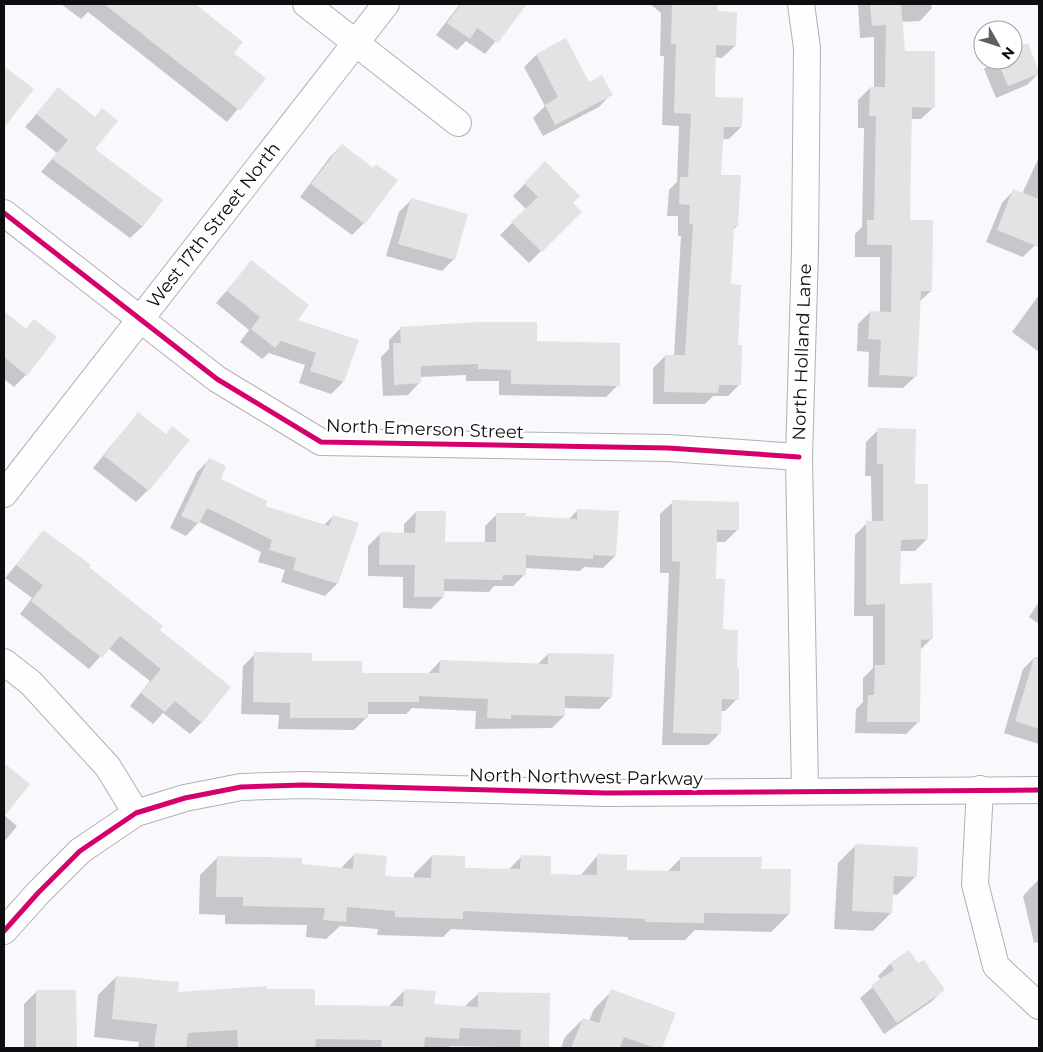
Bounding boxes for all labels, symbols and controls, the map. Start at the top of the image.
north arrow [973,20,1023,70]
text: N [998,43,1019,63]
street label: West 17th Street North [142,138,285,312]
street label: North Holland Lane [788,263,816,441]
street label: North Emerson Street [326,415,524,443]
street label: North Northwest Parkway [469,764,703,790]

